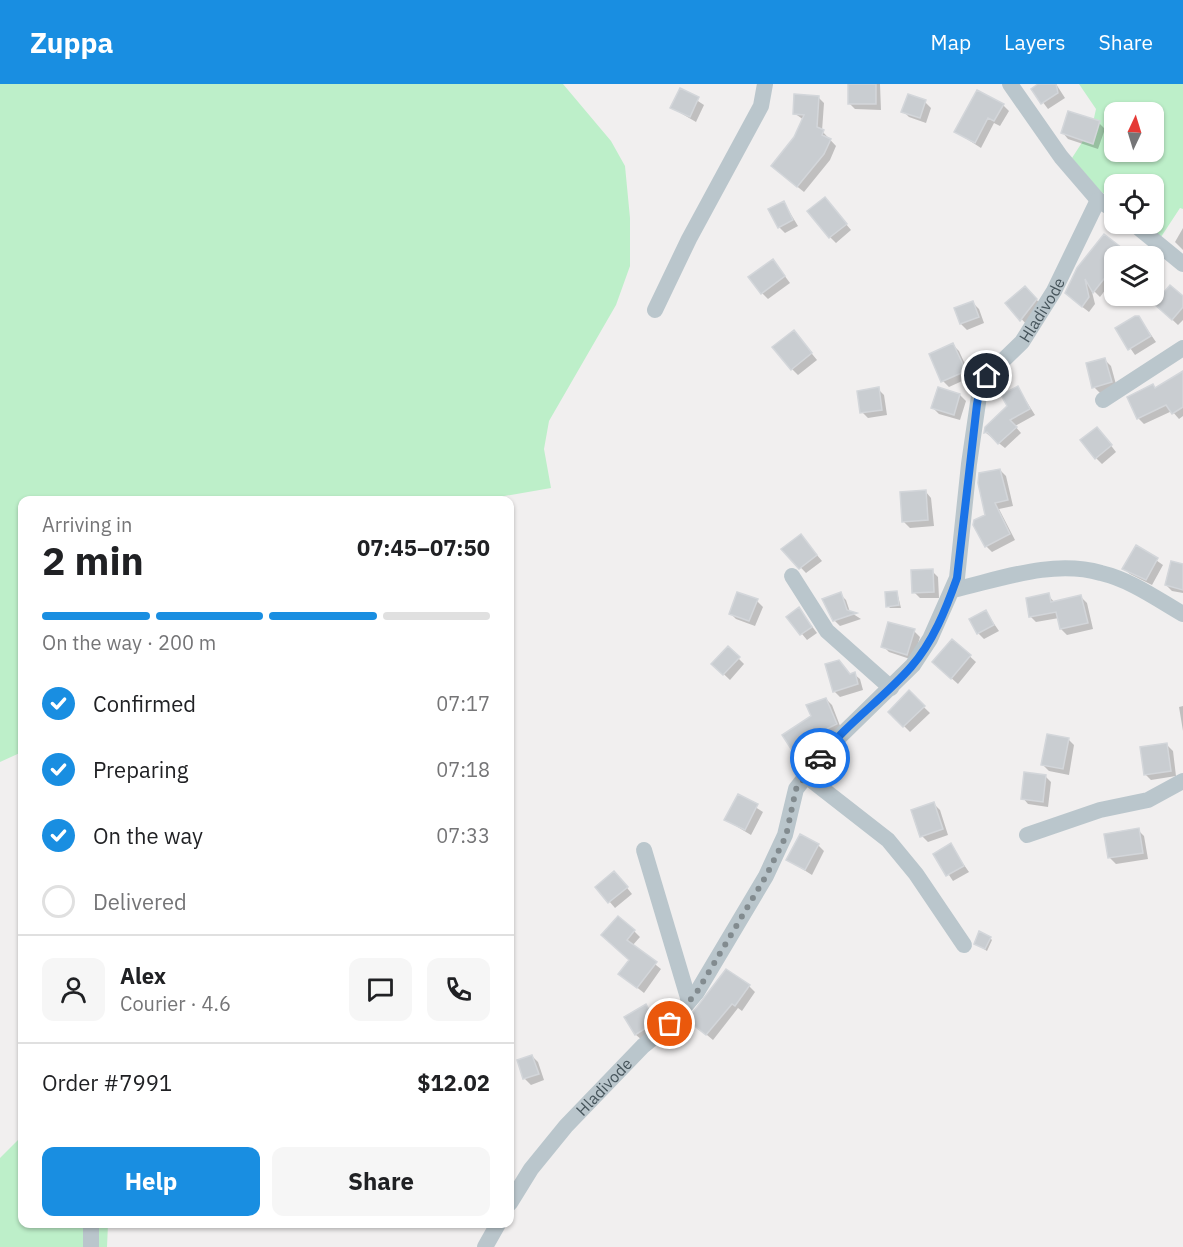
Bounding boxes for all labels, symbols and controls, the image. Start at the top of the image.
text: Zuppa [30,24,114,61]
text: Map [931,28,971,56]
text: Layers [1004,28,1066,56]
text: Share [1099,28,1153,56]
north arrow [1104,102,1164,162]
map controls [1104,102,1164,306]
button: locate [1104,174,1164,234]
button: layers [1104,246,1164,306]
street label: Hladivode [1014,274,1069,346]
pin [961,350,1012,401]
icon: home [970,359,1003,392]
text: Arriving in [42,511,132,538]
text: 07:45–07:50 [357,533,490,562]
text: 2 min [42,535,144,586]
text: On the way · 200 m [42,629,216,656]
icon: check [42,687,75,720]
text: Confirmed [93,689,196,718]
text: 07:17 [436,690,490,717]
courier [790,728,850,788]
icon: car [804,742,837,775]
icon: check [42,753,75,786]
text: Preparing [93,755,188,784]
text: 07:18 [436,756,490,783]
icon: check [42,819,75,852]
text: On the way [93,821,203,850]
text: 07:33 [436,822,490,849]
text: Delivered [93,887,187,916]
button: person [42,958,105,1021]
button: chat [349,958,412,1021]
button: phone [427,958,490,1021]
text: Alex [120,961,166,990]
text: Courier · 4.6 [120,990,231,1017]
pin [644,998,695,1049]
icon: bag [653,1007,686,1040]
street label: Hladivode [572,1054,636,1120]
text: Order #7991 [42,1068,172,1097]
text: $12.02 [417,1068,490,1097]
button: Help [42,1147,260,1216]
button: Share [272,1147,490,1216]

